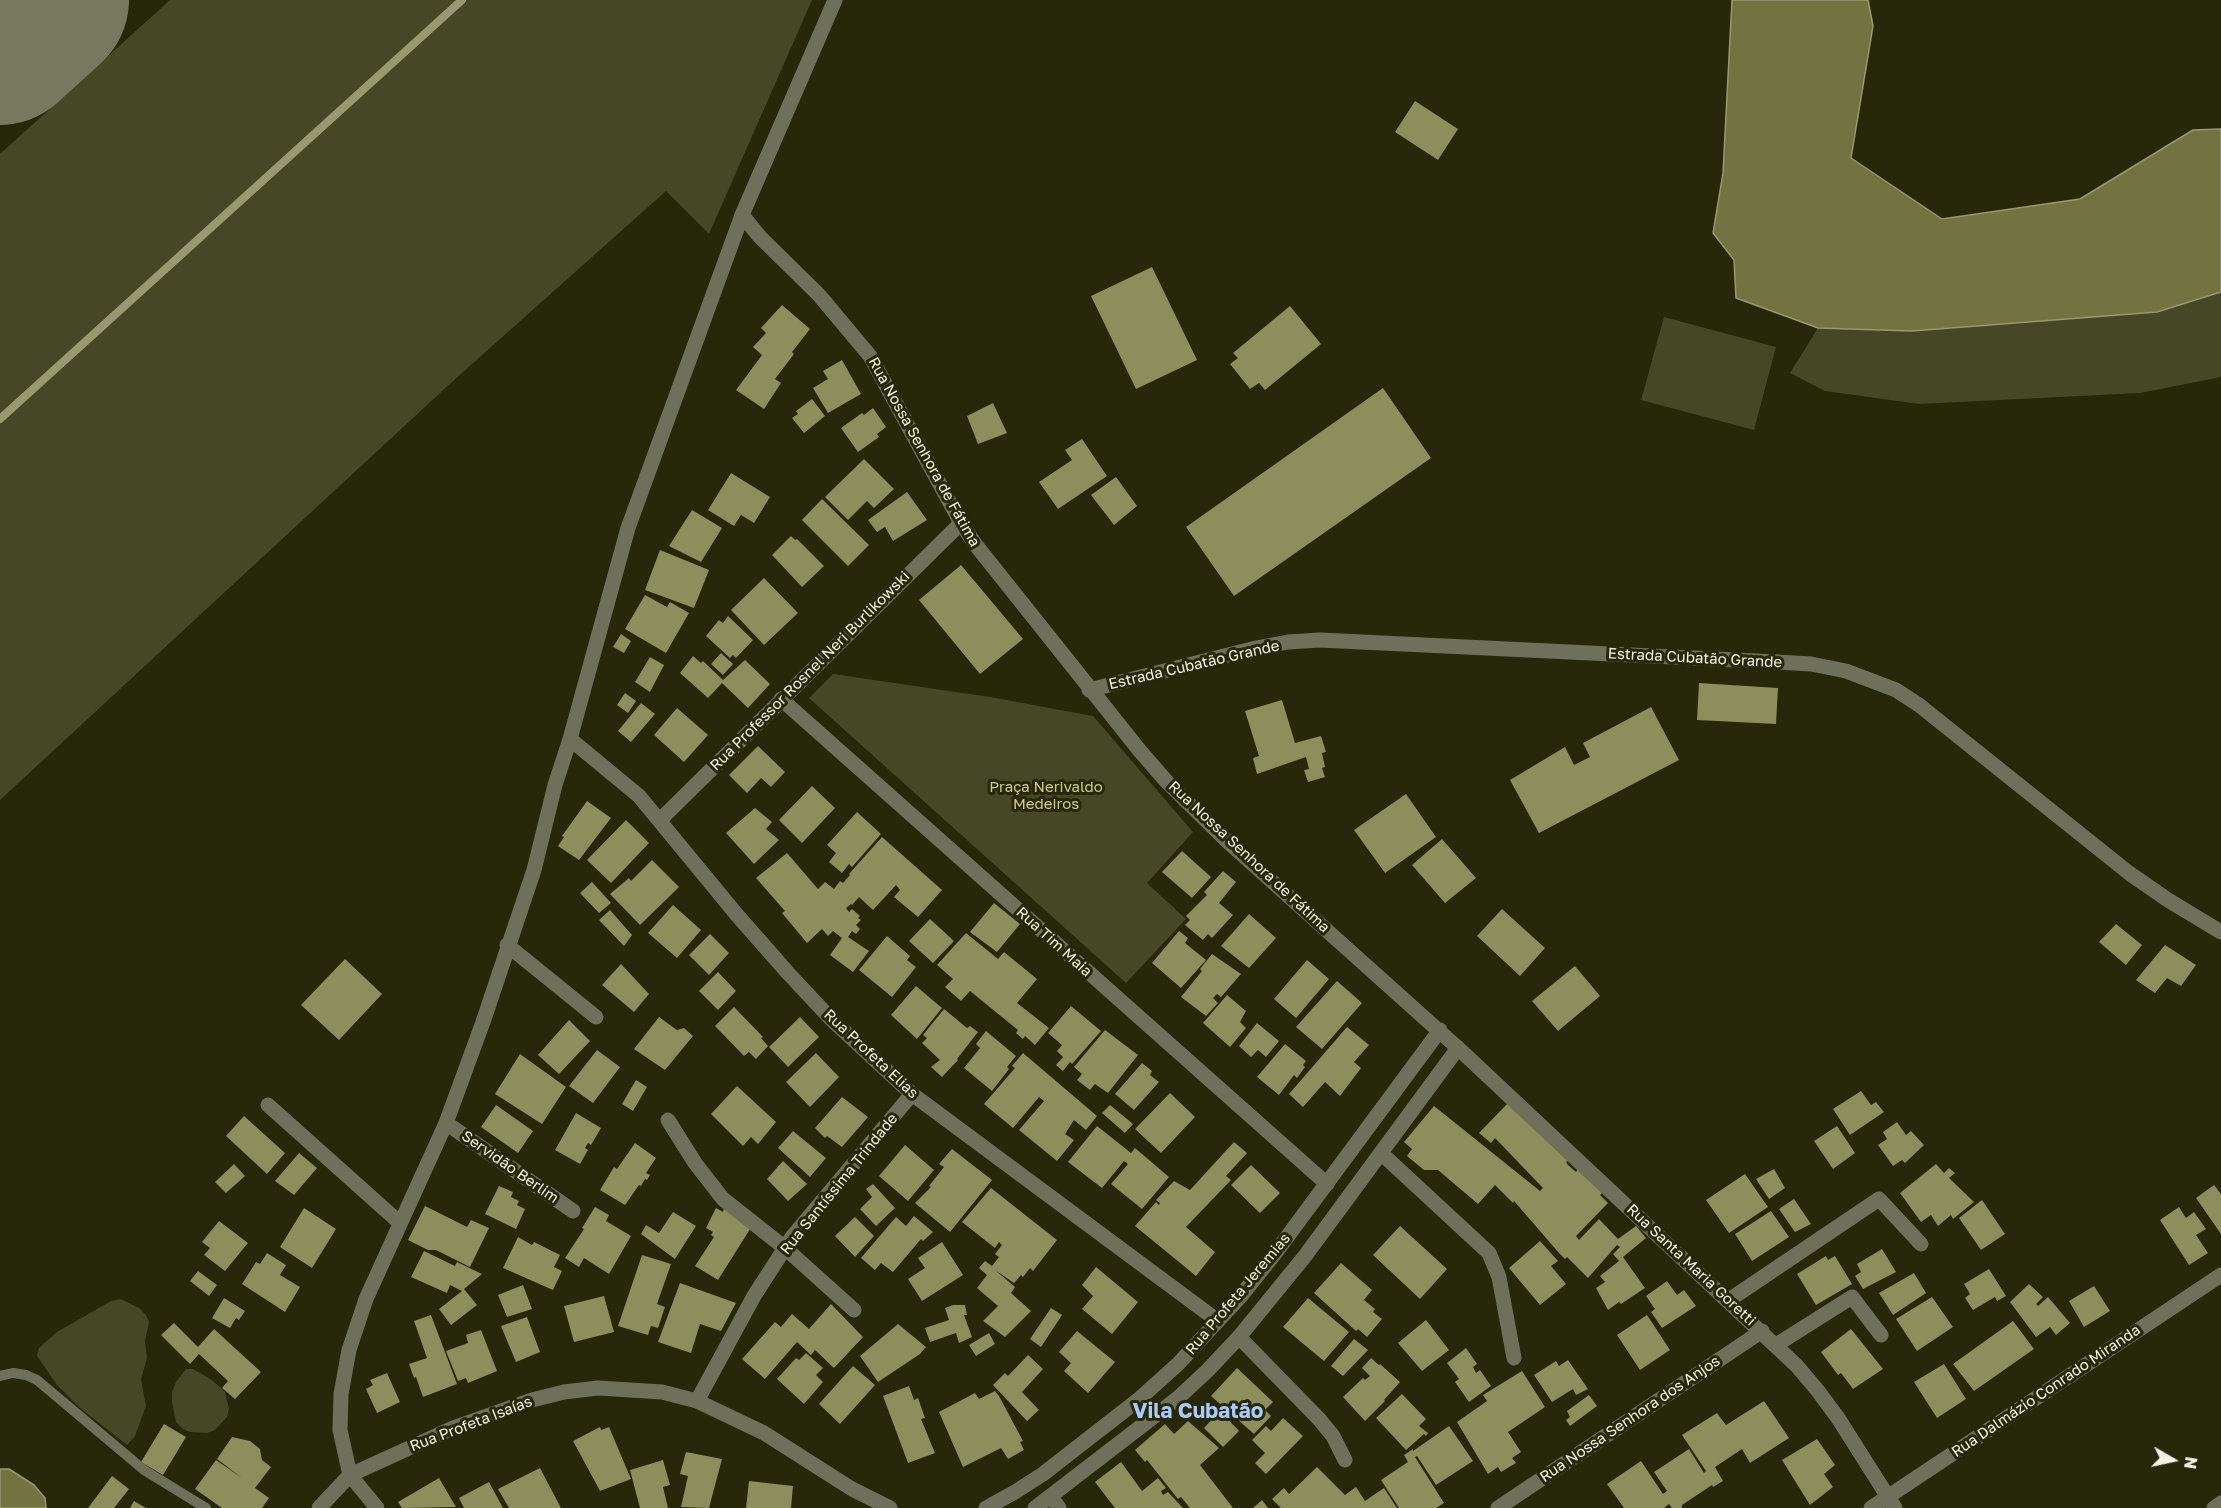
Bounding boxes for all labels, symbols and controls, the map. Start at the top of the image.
street label: Rua Nossa Senhora de Fátima [864,354,984,550]
street label: Rua Professor Rosnel Neri Burlikowski [707,568,913,774]
street label: Estrada Cubatão Grande [1107,637,1281,693]
street label: Estrada Cubatão Grande [1607,644,1783,672]
park label: Praça Nerivaldo Medeiros [989,778,1103,813]
street label: Rua Nossa Senhora de Fátima [1165,778,1333,936]
street label: Rua Tim Maia [1013,903,1095,981]
street label: Rua Profeta Elias [820,1006,922,1102]
street label: Rua Santíssima Trindade [776,1110,902,1258]
street label: Servidão Berlim [458,1127,562,1207]
street label: Rua Santa Maria Goretti [1623,1200,1759,1330]
street label: Rua Profeta Jeremias [1182,1230,1294,1358]
street label: Rua Dalmázio Conrado Miranda [1948,1321,2144,1461]
street label: Rua Nossa Senhora dos Anjos [1536,1352,1724,1486]
street label: Rua Profeta Isaías [407,1392,535,1456]
district label: Vila Cubatão [1133,1398,1263,1424]
north arrow [2143,1430,2203,1490]
text: N [2180,1455,2202,1470]

